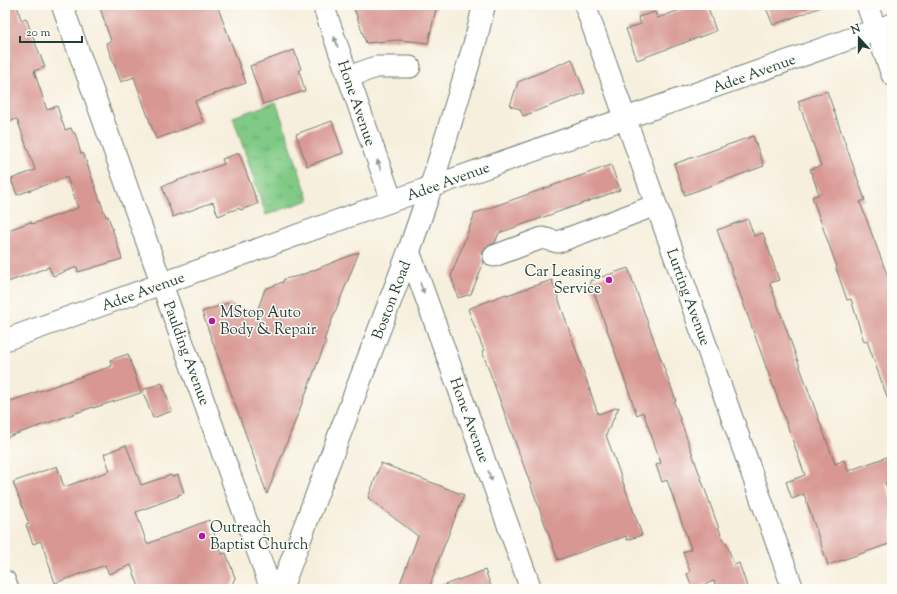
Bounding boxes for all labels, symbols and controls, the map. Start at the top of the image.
scale bar [20,18,82,44]
north arrow [839,18,879,58]
text: N [848,20,863,39]
text: 20 m [26,24,51,42]
one-way arrow [333,36,339,48]
street label: Adee Avenue [710,50,799,99]
street label: Hone Avenue [331,58,380,149]
one-way arrow [376,158,382,170]
street label: Adee Avenue [404,158,493,207]
street label: Lurting Avenue [660,246,715,349]
street label: Boston Road [368,258,417,343]
place label: Car Leasing Service [524,262,601,300]
street label: Adee Avenue [99,268,188,317]
marker: Car Leasing Service [604,275,614,285]
one-way arrow [420,282,426,294]
street label: Paulding Avenue [157,298,214,409]
place label: MStop Auto Body & Repair [220,303,317,341]
marker: MStop Auto Body & Repair [207,316,217,326]
street label: Hone Avenue [443,375,494,466]
one-way arrow [488,470,494,482]
place label: Outreach Baptist Church [210,518,309,556]
marker: Outreach Baptist Church [197,531,207,541]

